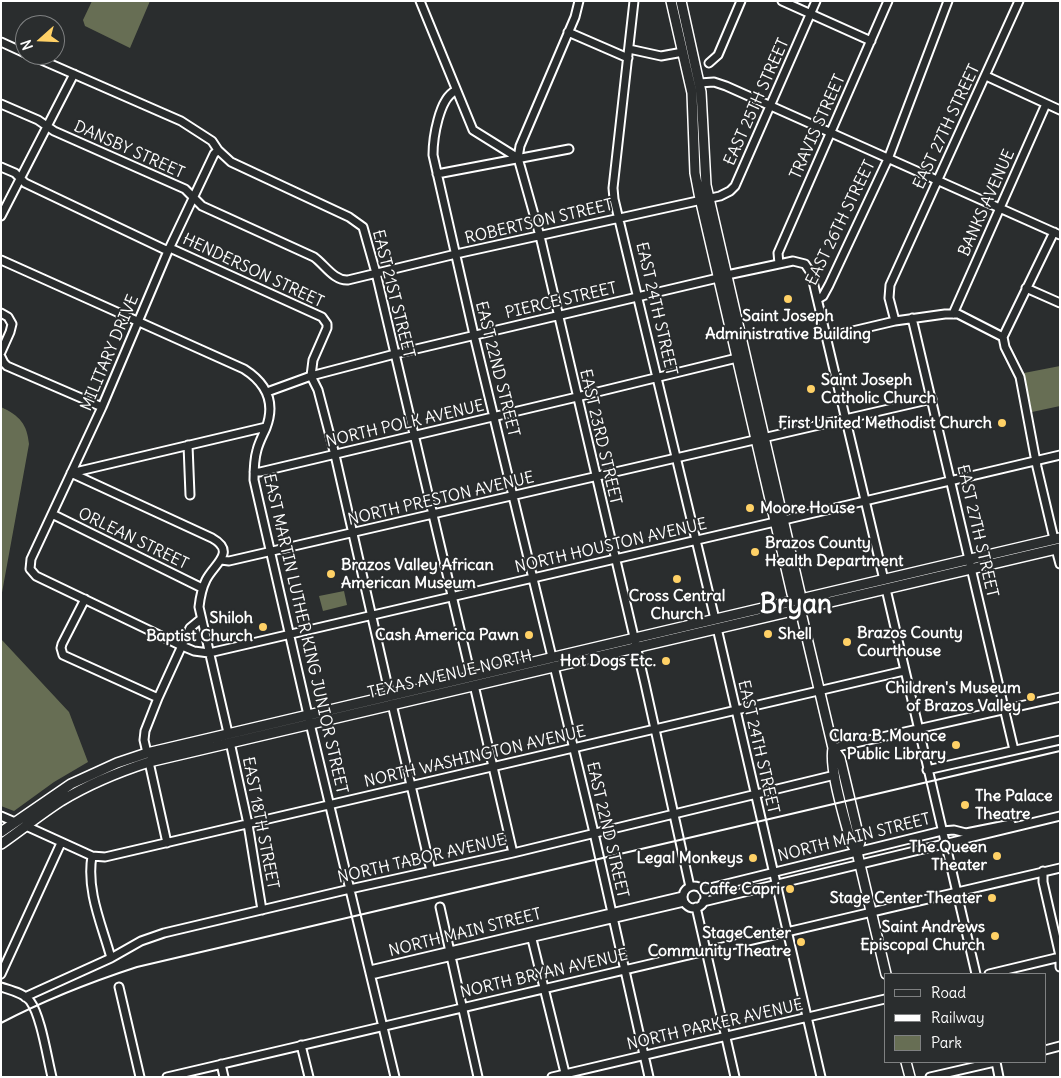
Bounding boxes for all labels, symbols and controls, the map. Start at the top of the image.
north arrow [15,15,65,65]
street label: EAST 25TH STREET [720,36,794,168]
text: N [17,37,37,52]
street label: EAST 27TH STREET [910,62,984,192]
street label: TRAVIS STREET [786,72,850,182]
street label: DANSBY STREET [71,117,187,183]
street label: BANKS AVENUE [955,147,1019,259]
street label: EAST 26TH STREET [802,157,880,289]
street label: ROBERTSON STREET [463,196,615,248]
street label: EAST 21ST STREET [368,228,418,360]
street label: HENDERSON STREET [179,230,327,312]
street label: EAST 24TH STREET [631,240,681,378]
street label: PIERCE STREET [503,279,619,323]
street label: MILITARY DRIVE [77,292,143,414]
marker: Saint Joseph Administrative Building [782,293,794,305]
street label: EAST 22ND STREET [471,299,523,439]
place label: Saint Joseph Administrative Building [705,306,871,344]
street label: EAST 23RD STREET [575,367,625,507]
place label: Saint Joseph Catholic Church [821,370,936,408]
marker: Saint Joseph Catholic Church [805,383,817,395]
street label: NORTH POLK AVENUE [324,396,486,452]
place label: First United Methodist Church [778,413,992,433]
marker: First United Methodist Church [996,417,1008,429]
street label: EAST 27TH STREET [952,463,1002,599]
street label: NORTH PRESTON AVENUE [346,468,536,530]
street label: EAST MARTIN LUTHER KING JUNIOR STREET [259,472,351,796]
place label: Moore House [760,498,855,518]
marker: Moore House [744,502,756,514]
street label: ORLEAN STREET [75,504,191,574]
street label: NORTH HOUSTON AVENUE [513,515,709,577]
place label: Brazos County Health Department [765,533,903,571]
marker: Brazos County Health Department [749,546,761,558]
place label: Brazos Valley African American Museum [341,555,494,593]
marker: Brazos Valley African American Museum [325,568,337,580]
marker: Cross Central Church [671,573,683,585]
place label: Cross Central Church [629,586,725,624]
district label: Bryan [760,590,832,622]
place label: Shiloh Baptist Church [146,608,253,646]
marker: Shiloh Baptist Church [257,621,269,633]
place label: Brazos County Courthouse [857,623,963,661]
place label: Shell [778,624,812,644]
place label: Cash America Pawn [375,625,519,645]
marker: Shell [762,628,774,640]
marker: Cash America Pawn [523,629,535,641]
marker: Brazos County Courthouse [841,636,853,648]
street label: TEXAS AVENUE NORTH [366,647,534,703]
place label: Hot Dogs Etc. [560,651,656,671]
marker: Hot Dogs Etc. [660,655,672,667]
street label: EAST 24TH STREET [733,678,783,816]
place label: Children's Museum of Brazos Valley [885,678,1021,716]
marker: Children's Museum of Brazos Valley [1025,691,1037,703]
street label: NORTH WASHINGTON AVENUE [362,722,588,792]
place label: Clara B. Mounce Public Library [829,726,946,764]
marker: Clara B. Mounce Public Library [950,739,962,751]
street label: EAST 18TH STREET [238,755,282,891]
street label: EAST 22ND STREET [582,760,632,900]
place label: The Palace Theatre [975,786,1053,824]
marker: The Palace Theatre [959,799,971,811]
street label: NORTH MAIN STREET [776,810,932,866]
street label: NORTH TABOR AVENUE [336,830,508,888]
place label: The Queen Theater [909,837,987,875]
place label: Legal Monkeys [637,848,743,868]
marker: The Queen Theater [991,850,1003,862]
marker: Legal Monkeys [747,852,759,864]
place label: Caffe Capri [699,879,780,899]
marker: Caffe Capri [784,883,796,895]
place label: Stage Center Theater [830,888,982,908]
marker: Stage Center Theater [986,892,998,904]
street label: NORTH MAIN STREET [387,905,543,961]
place label: Saint Andrews Episcopal Church [860,917,985,955]
place label: StageCenter Community Theatre [648,923,791,961]
marker: Saint Andrews Episcopal Church [989,930,1001,942]
marker: StageCenter Community Theatre [795,936,807,948]
street label: NORTH BRYAN AVENUE [458,945,630,1003]
legend [884,973,1046,1063]
text: Road [931,983,966,1002]
street label: NORTH PARKER AVENUE [625,995,805,1055]
text: Railway [931,1008,985,1027]
text: Park [931,1033,962,1052]

